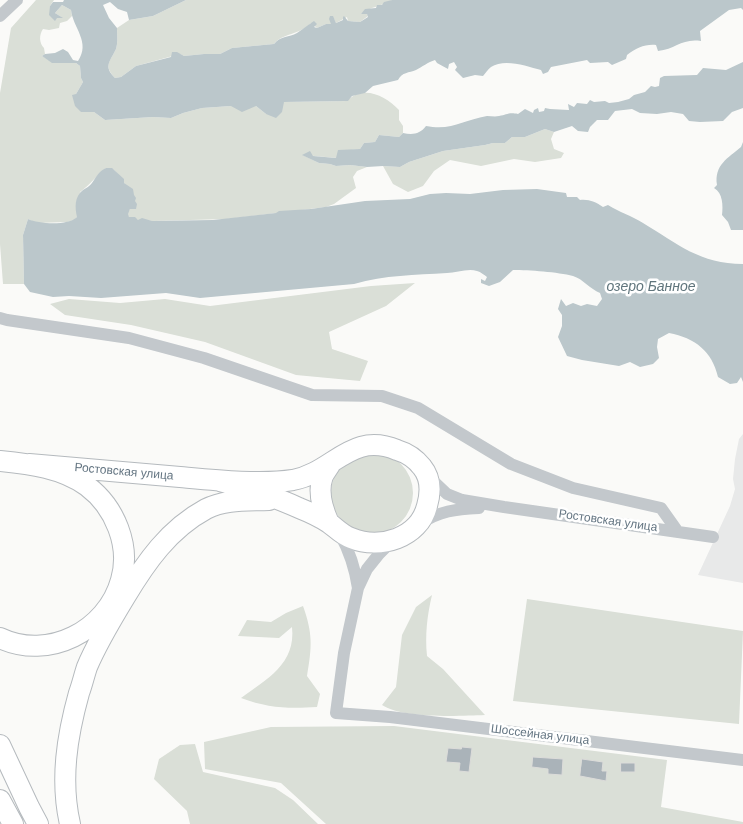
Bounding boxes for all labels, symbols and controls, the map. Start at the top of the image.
water label: озеро Банное [606,279,696,295]
street label: Ростовская улица [74,460,174,484]
street label: Ростовская улица [558,507,658,535]
street label: Шоссейная улица [490,722,590,748]

